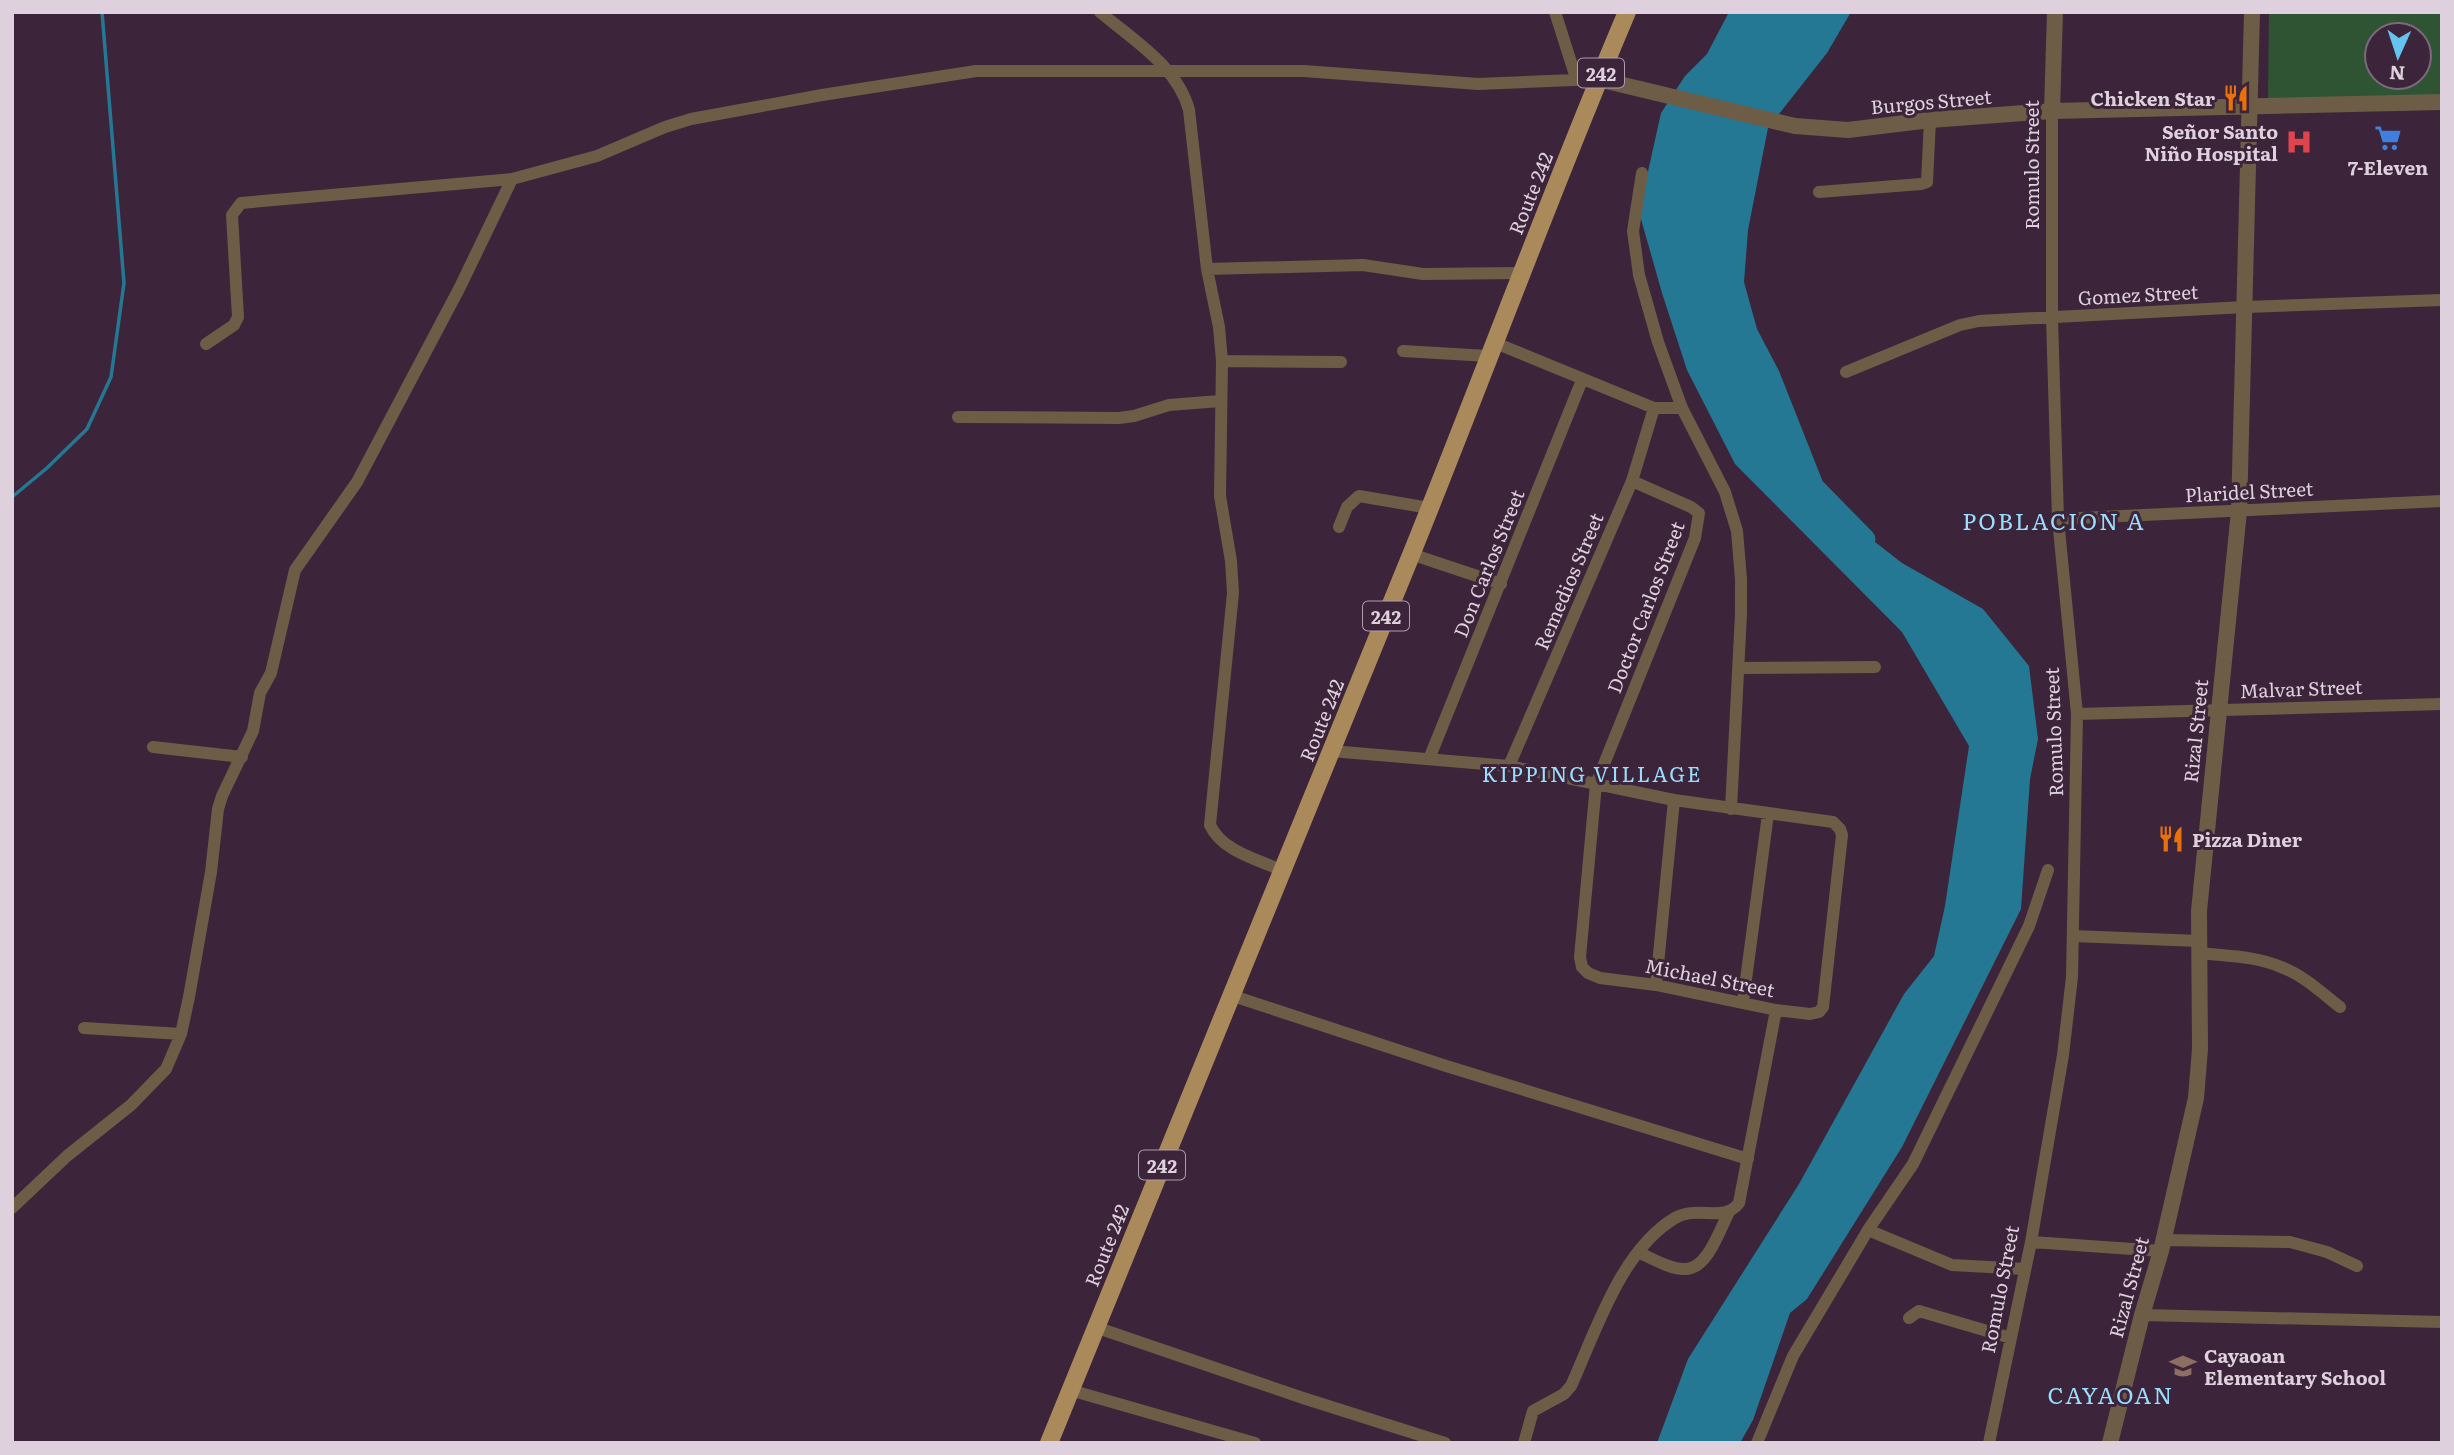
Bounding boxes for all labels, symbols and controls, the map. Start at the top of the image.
north arrow [2363,21,2433,91]
road number: 242 [1578,58,1624,88]
text: N [2388,60,2406,88]
street label: Burgos Street [1869,82,1993,120]
restaurant icon: Chicken Star [2221,83,2251,113]
place label: Chicken Star [2091,84,2216,112]
street label: Romulo Street [2017,100,2045,230]
place label: Señor Santo Niño Hospital [2145,117,2278,167]
supermarket icon: 7-Eleven [2373,123,2403,153]
hospital icon: Señor Santo Niño Hospital [2284,127,2314,157]
street label: Route 242 [1501,148,1559,238]
place label: 7-Eleven [2348,153,2428,181]
street label: Gomez Street [2077,277,2199,311]
street label: Plaridel Street [2184,474,2314,508]
street label: Don Carlos Street [1446,485,1531,641]
district label: POBLACION A [1962,503,2146,537]
street label: Remedios Street [1526,508,1610,654]
street label: Doctor Carlos Street [1599,517,1691,697]
road number: 242 [1363,602,1409,630]
street label: Romulo Street [2037,666,2069,797]
street label: Malvar Street [2239,672,2363,704]
street label: Route 242 [1292,675,1350,765]
street label: Rizal Street [2176,677,2214,784]
district label: KIPPING VILLAGE [1482,757,1702,788]
restaurant icon: Pizza Diner [2156,824,2186,854]
place label: Pizza Diner [2192,825,2303,853]
street label: Michael Street [1643,951,1777,1003]
road number: 242 [1139,1150,1185,1180]
street label: Route 242 [1077,1200,1135,1290]
street label: Romulo Street [1973,1222,2025,1355]
street label: Rizal Street [2101,1233,2155,1341]
place label: Cayaoan Elementary School [2204,1341,2386,1391]
school or university icon: Cayaoan Elementary School [2168,1351,2198,1381]
district label: CAYAOAN [2048,1377,2174,1411]

